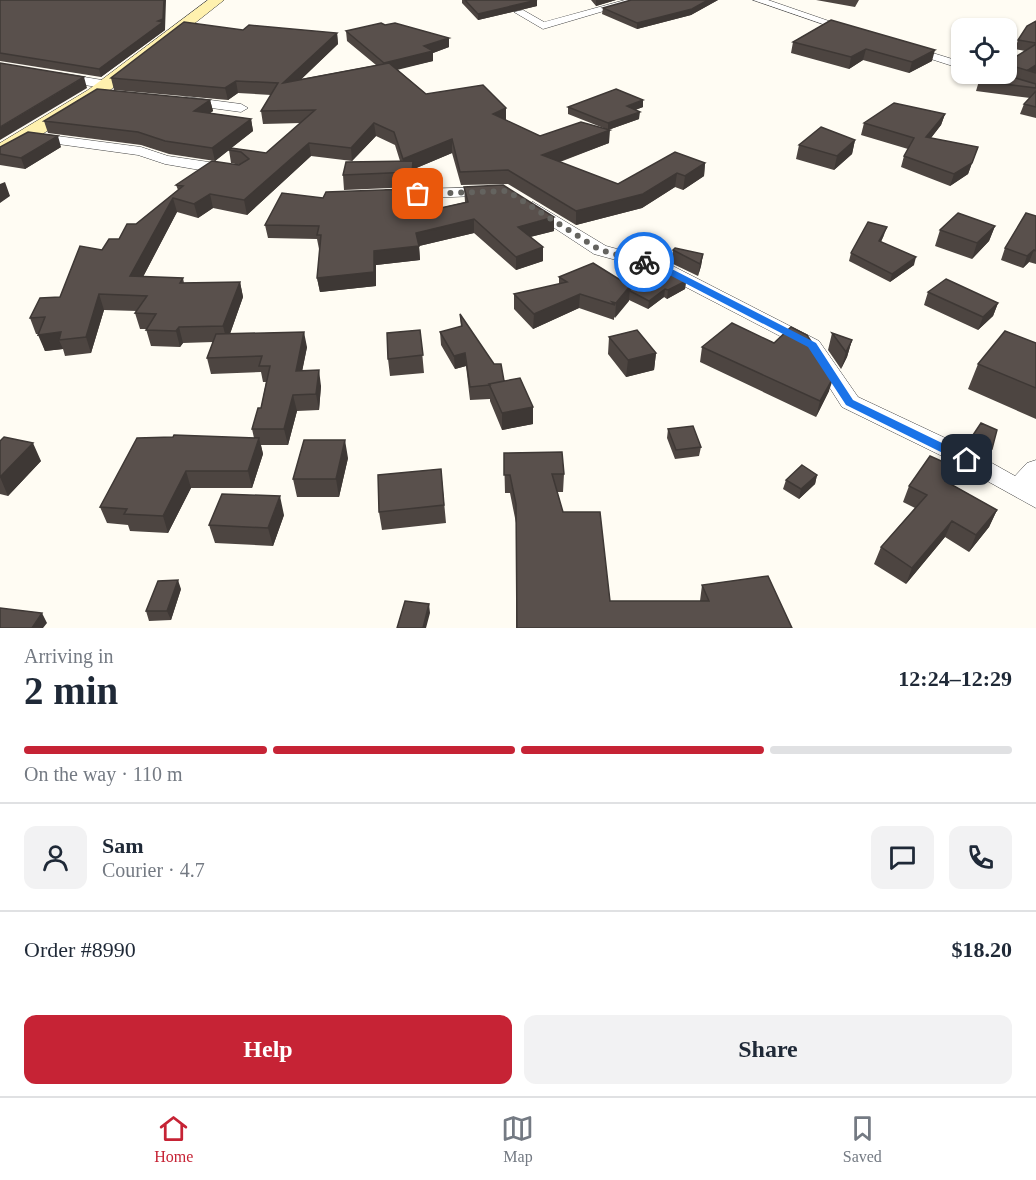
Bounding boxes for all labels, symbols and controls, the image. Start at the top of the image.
map controls [951,18,1017,84]
button: locate [951,18,1017,84]
pin [392,168,443,219]
icon: bag [401,177,434,210]
courier [614,232,674,292]
icon: bike [628,246,661,279]
pin [941,434,992,485]
icon: home [950,443,983,476]
text: Arriving in [24,645,113,667]
text: 12:24–12:29 [898,666,1012,691]
text: 2 min [24,669,118,712]
text: On the way · 110 m [24,763,183,785]
button: person [24,826,87,889]
button: chat [871,826,934,889]
button: phone [949,826,1012,889]
text: Sam [102,833,144,858]
text: Courier · 4.7 [102,859,205,881]
text: Order #8990 [24,937,136,962]
text: $18.20 [952,937,1012,962]
button: Help [24,1015,512,1084]
button: Share [524,1015,1012,1084]
tab: Home [154,1112,193,1166]
tab: Map [501,1112,534,1166]
tab: Saved [843,1112,882,1166]

